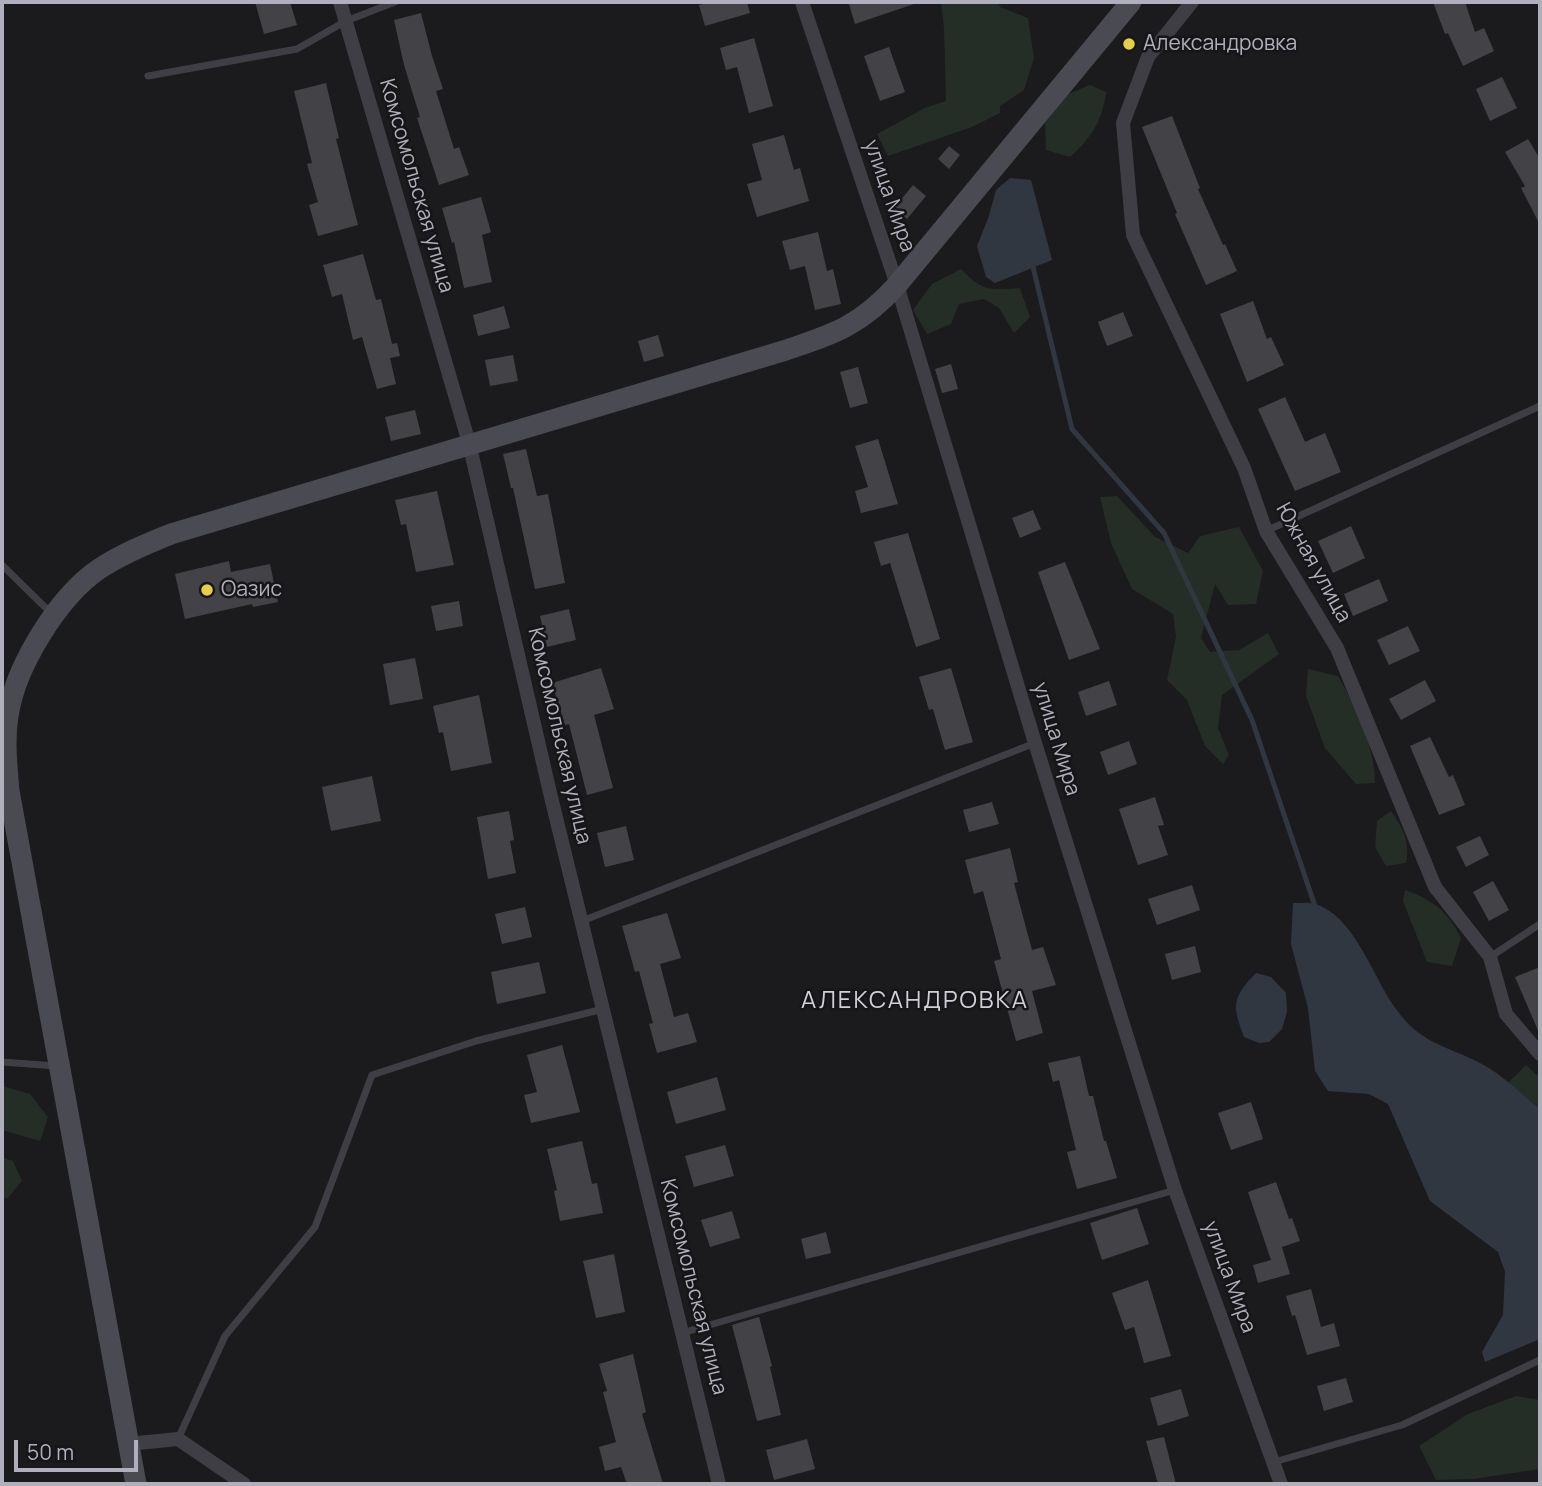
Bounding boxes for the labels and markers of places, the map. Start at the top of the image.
place label: Александровка [1143,31,1297,57]
marker: Александровка [1121,36,1137,52]
place label: Оазис [221,577,282,603]
marker: Оазис [199,582,215,598]

